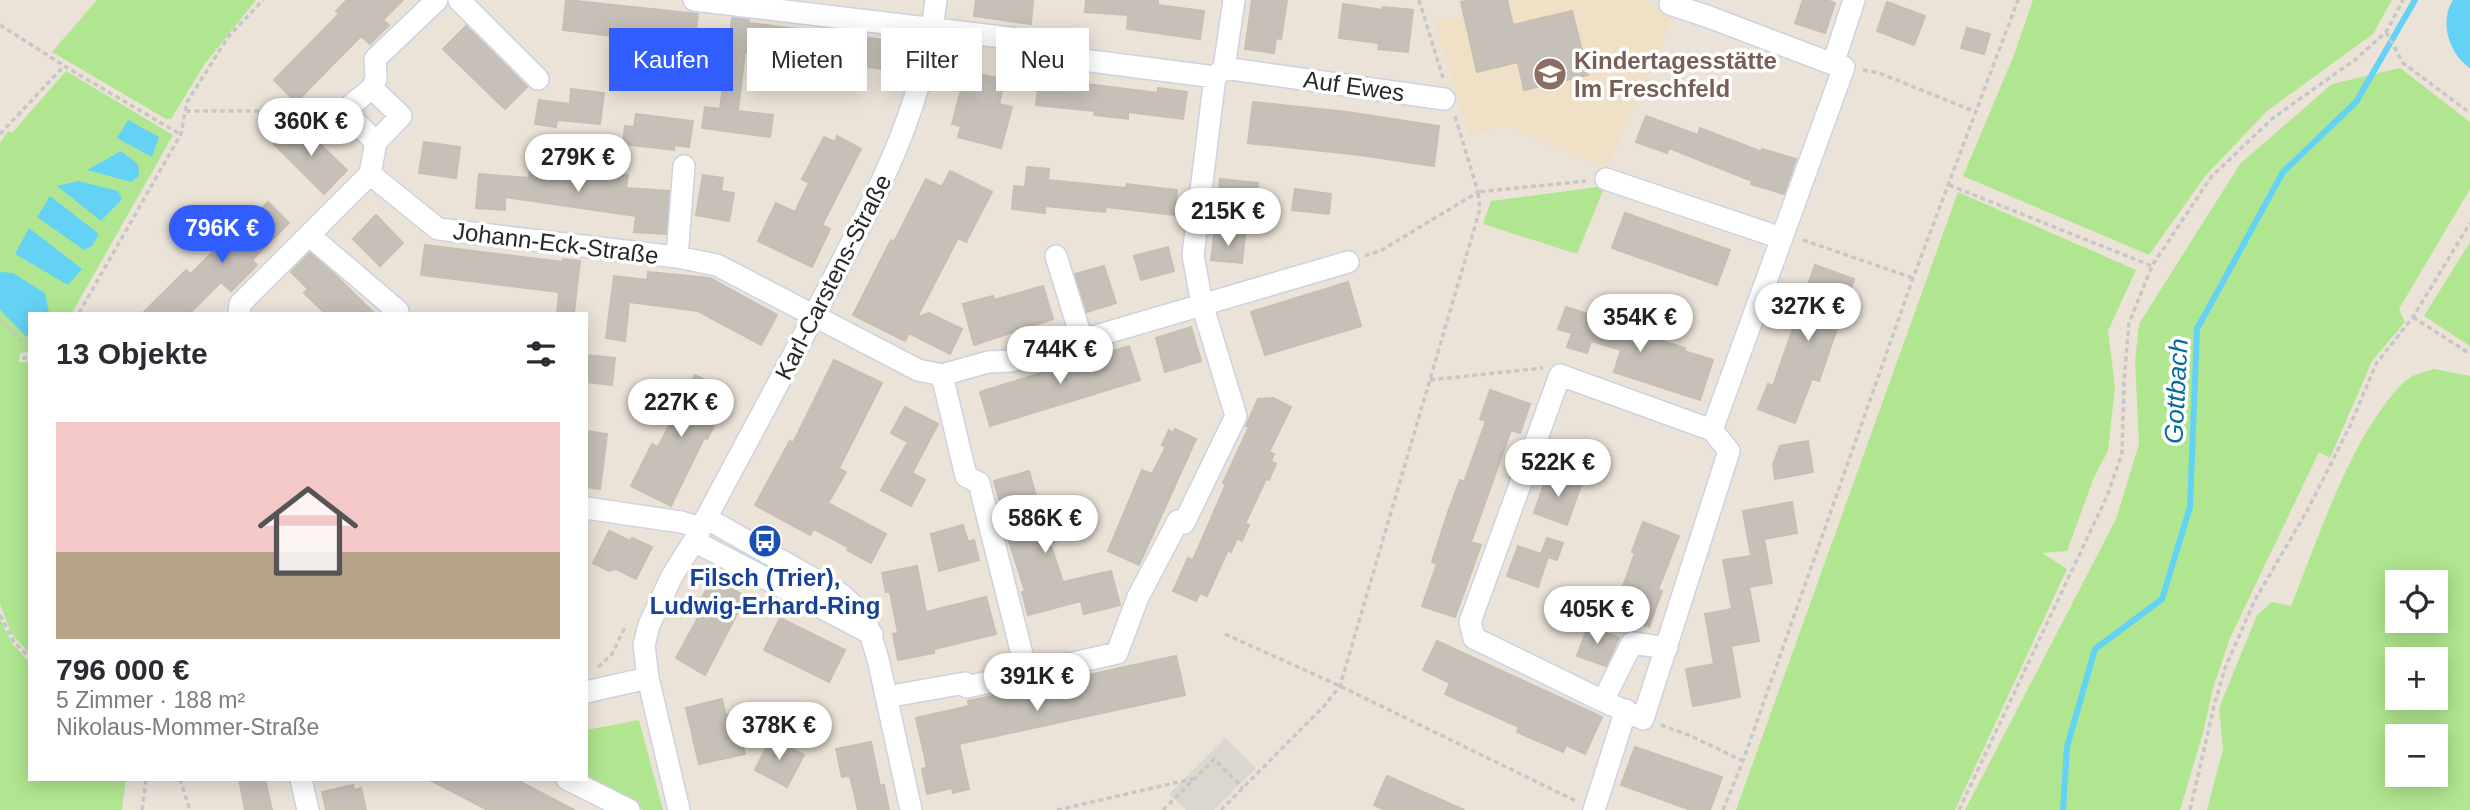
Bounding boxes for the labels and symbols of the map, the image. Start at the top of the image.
place label: Kindertagesstätte Im Freschfeld [1574,47,1777,102]
school or university icon: Kindertagesstätte Im Freschfeld [1531,55,1569,93]
street label: Auf Ewes [1302,66,1406,106]
pin: 360K € [254,99,368,158]
pin: 279K € [521,134,635,194]
street label: Karl-Carstens-Straße [770,170,896,384]
pin: 215K € [1171,188,1285,248]
pin: 796K € [165,205,279,265]
street label: Johann-Eck-Straße [452,217,660,269]
pin: 327K € [1751,284,1865,343]
pin: 354K € [1583,294,1697,354]
pin: 744K € [1003,326,1117,386]
water label: Gottbach [2158,338,2194,444]
pin: 227K € [624,380,738,439]
pin: 522K € [1501,440,1615,499]
pin: 586K € [988,496,1102,555]
bus stop icon: Filsch (Trier), Ludwig-Erhard-Ring [746,522,784,560]
place label: Filsch (Trier), Ludwig-Erhard-Ring [650,564,880,619]
pin: 405K € [1540,586,1654,646]
pin: 391K € [980,654,1094,713]
pin: 378K € [722,702,836,762]

